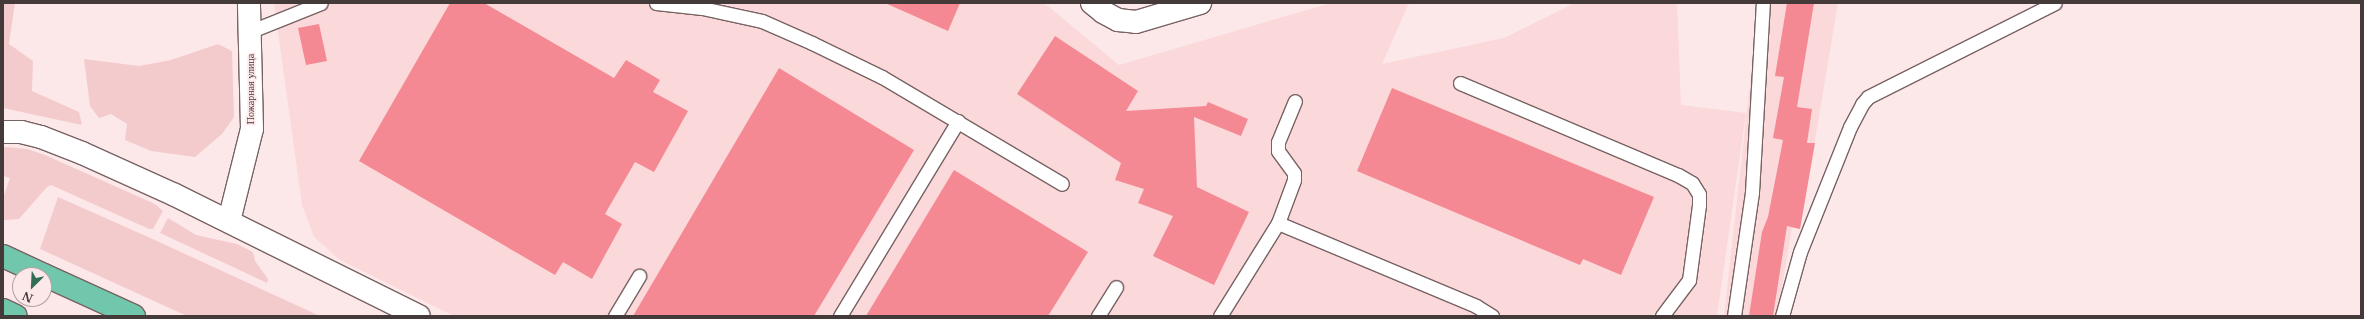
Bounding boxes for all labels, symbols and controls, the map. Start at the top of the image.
street label: Пожарная улица [245,54,257,124]
north arrow [12,267,52,307]
text: N [20,289,35,306]

